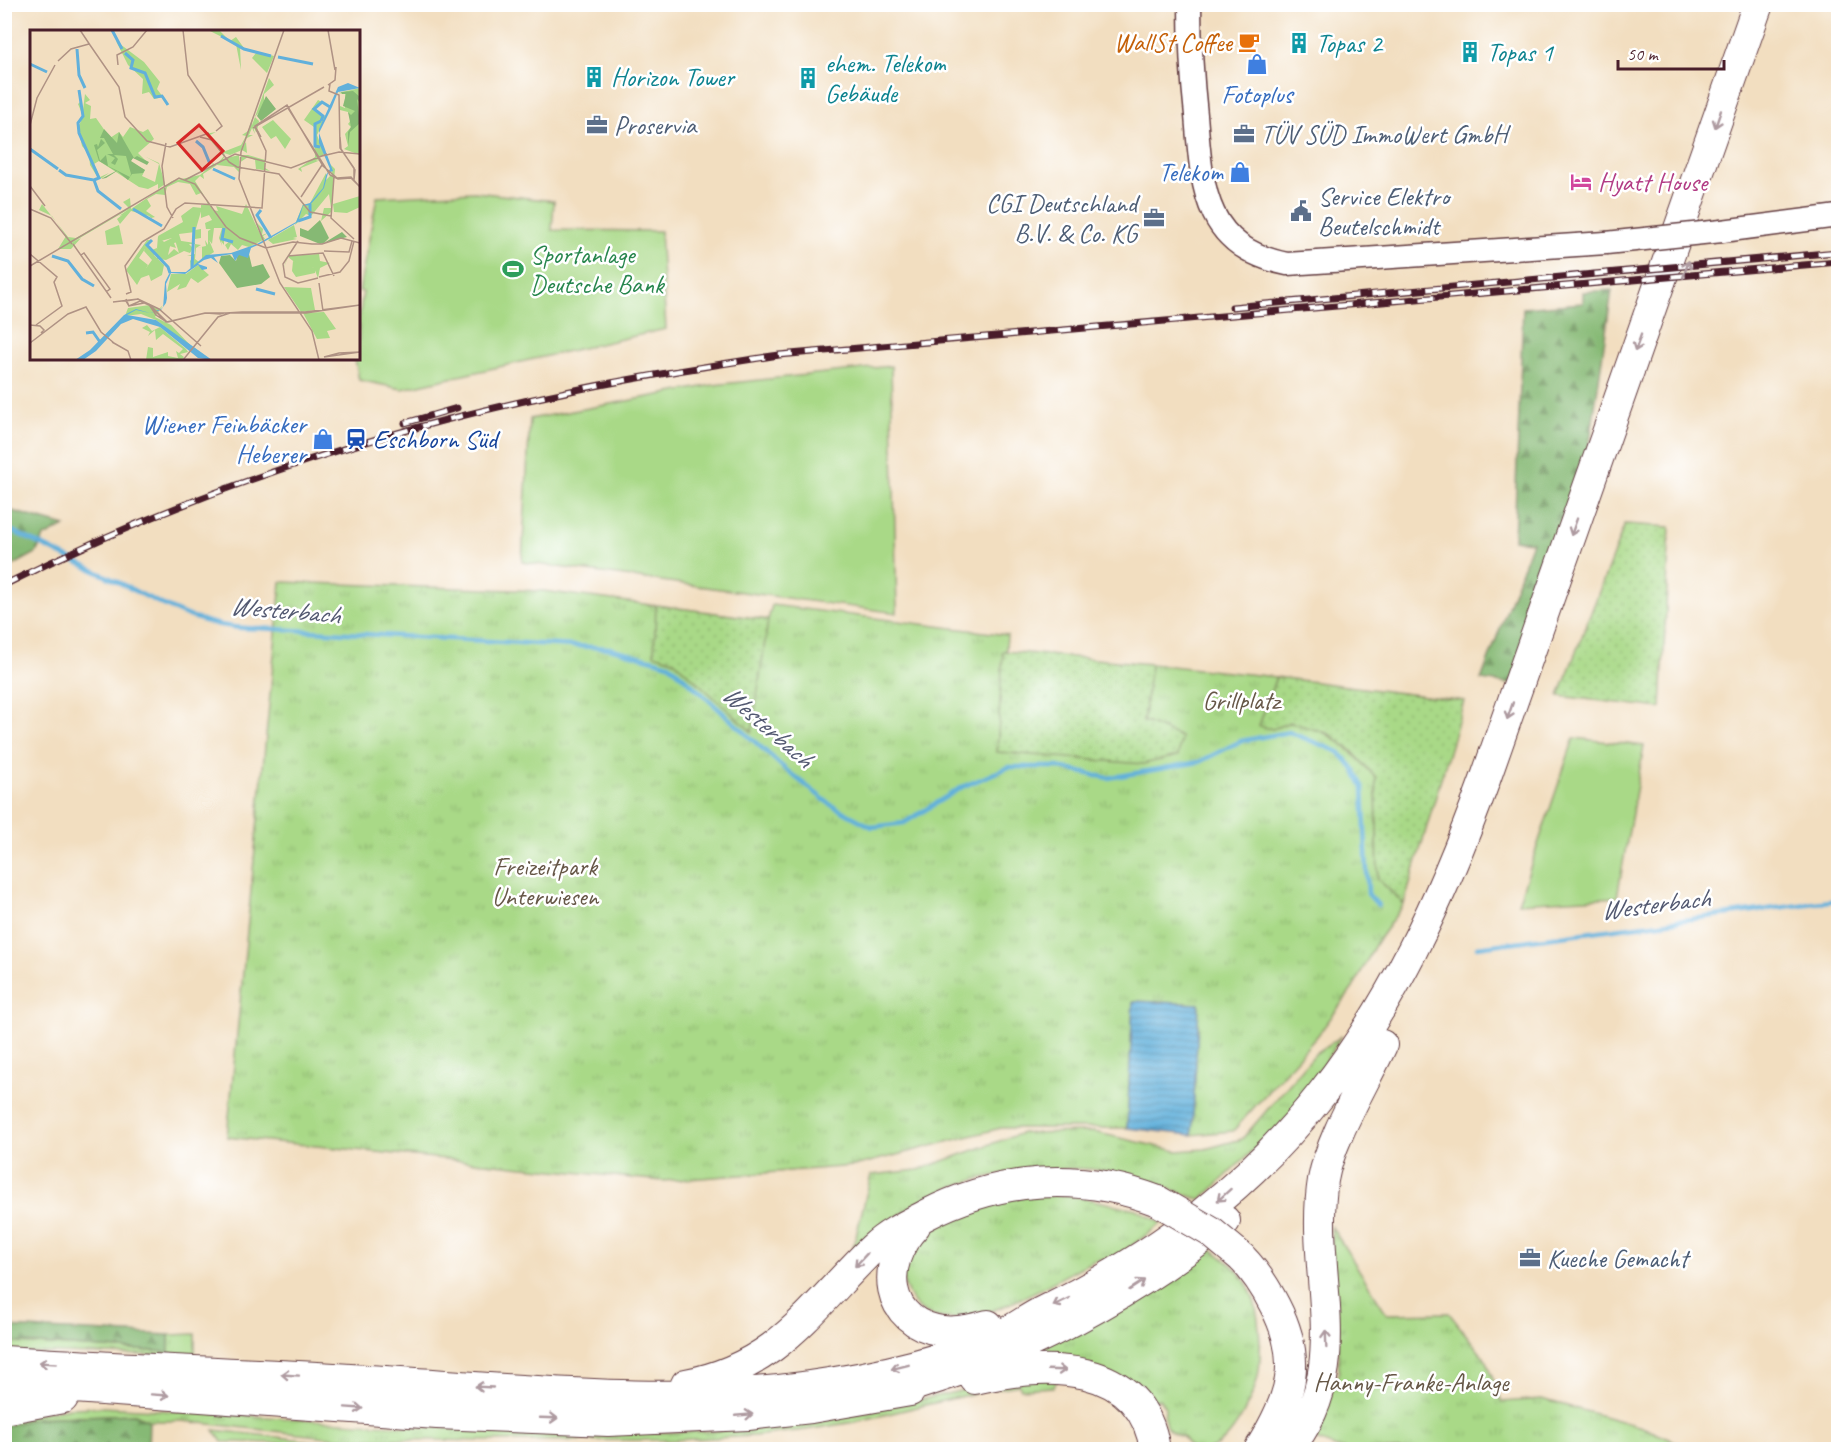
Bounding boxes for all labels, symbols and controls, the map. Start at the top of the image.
place label: WallSt Coffee [1114,26,1234,59]
place label: Topas 2 [1316,27,1384,60]
inset map [30,30,360,360]
cafe icon: WallSt Coffee [1237,30,1261,54]
building icon: Topas 2 [1287,31,1311,55]
scale bar [1618,33,1724,71]
place label: Topas 1 [1487,36,1554,69]
building icon: Topas 1 [1458,40,1482,64]
text: 50 m [1627,43,1660,65]
place label: ehem. Telekom Gebäude [825,47,947,110]
shop icon: Fotoplus [1245,52,1269,76]
place label: Horizon Tower [611,61,736,94]
building icon: Horizon Tower [582,65,606,89]
building icon: ehem. Telekom Gebäude [796,66,820,90]
place label: Fotoplus [1222,78,1295,111]
place label: Proservia [614,109,698,142]
one-way arrow [1711,109,1722,128]
office icon: Proservia [585,113,609,137]
place label: TÜV SÜD ImmoWert GmbH [1261,118,1512,151]
office icon: TÜV SÜD ImmoWert GmbH [1232,122,1256,146]
place label: Telekom [1159,156,1224,189]
shop icon: Telekom [1228,160,1252,184]
place label: Hyatt House [1598,166,1710,199]
hotel icon: Hyatt House [1569,170,1593,194]
place label: Service Elektro Beutelschmidt [1318,180,1452,243]
place label: CGI Deutschland B.V. & Co. KG [986,187,1141,250]
public building icon: Service Elektro Beutelschmidt [1289,199,1313,223]
office icon: CGI Deutschland B.V. & Co. KG [1142,206,1166,230]
place label: Sportanlage Deutsche Bank [530,238,666,301]
sports icon: Sportanlage Deutsche Bank [501,257,525,281]
one-way arrow [1681,260,1692,279]
one-way arrow [1632,333,1643,351]
place label: Wiener Feinbäcker Heberer [142,408,309,471]
place label: Eschborn Süd [373,423,501,456]
shop icon: Wiener Feinbäcker Heberer [311,427,335,451]
station icon: Eschborn Süd [344,427,368,451]
one-way arrow [1568,517,1579,536]
water label: Westerbach [229,588,343,632]
water label: Westerbach [715,677,822,776]
park label: Grillplatz [1202,684,1282,717]
one-way arrow [1503,701,1514,720]
park label: Freizeitpark Unterwiesen [492,850,600,913]
water label: Westerbach [1598,880,1713,928]
one-way arrow [1217,1188,1232,1202]
place label: Kueche Gemacht [1547,1242,1691,1275]
office icon: Kueche Gemacht [1518,1246,1542,1270]
one-way arrow [854,1253,868,1268]
one-way arrow [1128,1279,1144,1291]
one-way arrow [1053,1296,1071,1308]
one-way arrow [1321,1330,1332,1350]
one-way arrow [38,1358,58,1369]
one-way arrow [891,1362,910,1373]
one-way arrow [1047,1364,1067,1375]
park label: Hanny-Franke-Anlage [1314,1366,1510,1399]
one-way arrow [280,1369,300,1380]
one-way arrow [475,1381,495,1392]
one-way arrow [149,1390,169,1401]
one-way arrow [344,1403,364,1414]
one-way arrow [733,1409,753,1420]
one-way arrow [538,1413,558,1424]

